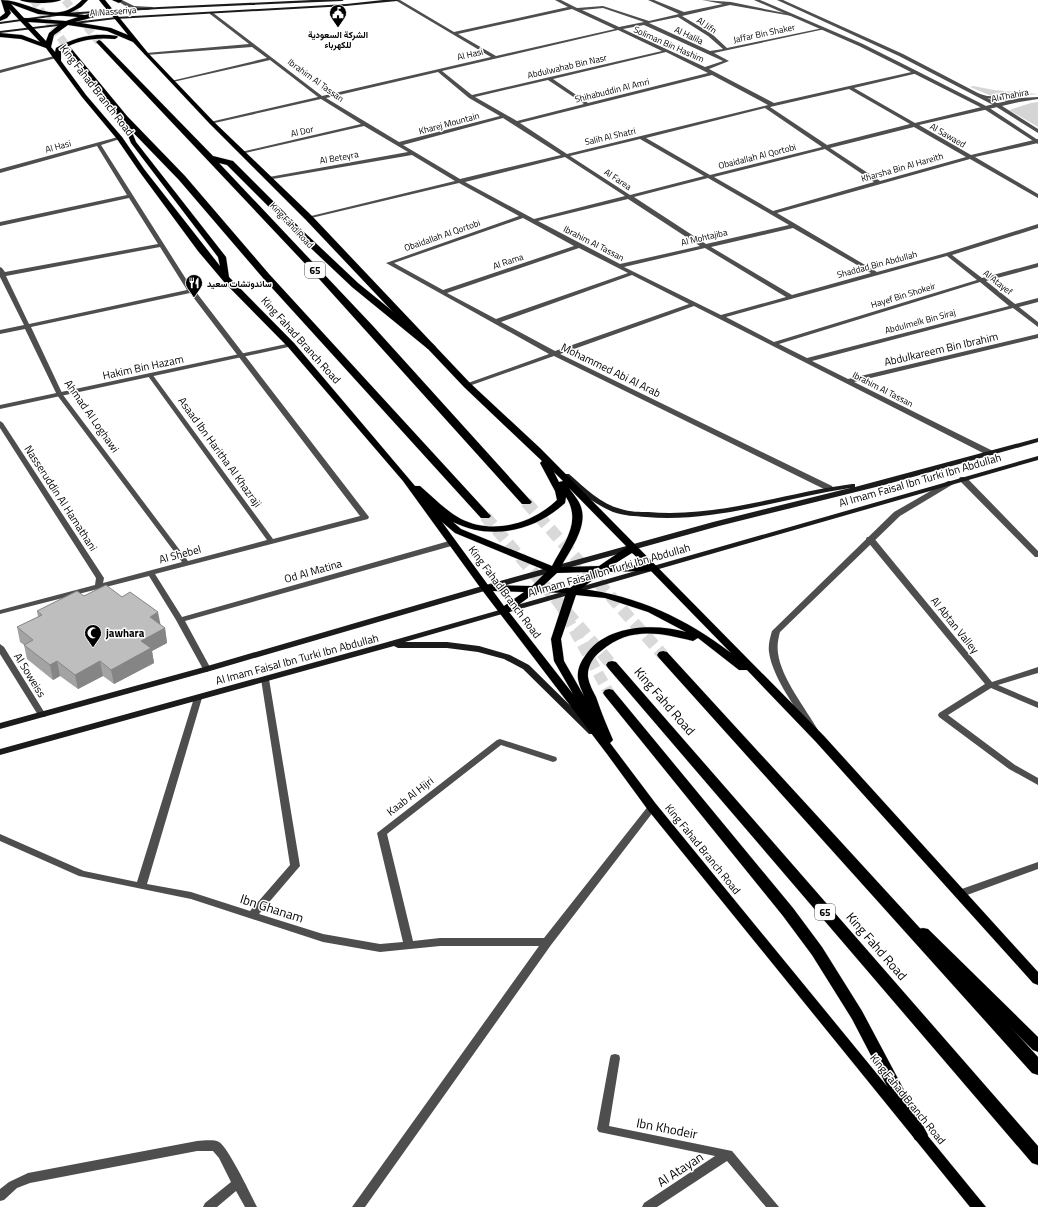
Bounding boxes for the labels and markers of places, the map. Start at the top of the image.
public building icon: الشركة السعودية للكهرباء [328,3,348,28]
place label: الشركة السعودية للكهرباء [308,28,368,51]
restaurant icon: ساندوتشات سعيد [184,273,204,298]
place label: ساندوتشات سعيد [207,277,272,290]
mosque icon: jawhara [83,623,103,648]
place label: jawhara [105,625,145,641]

